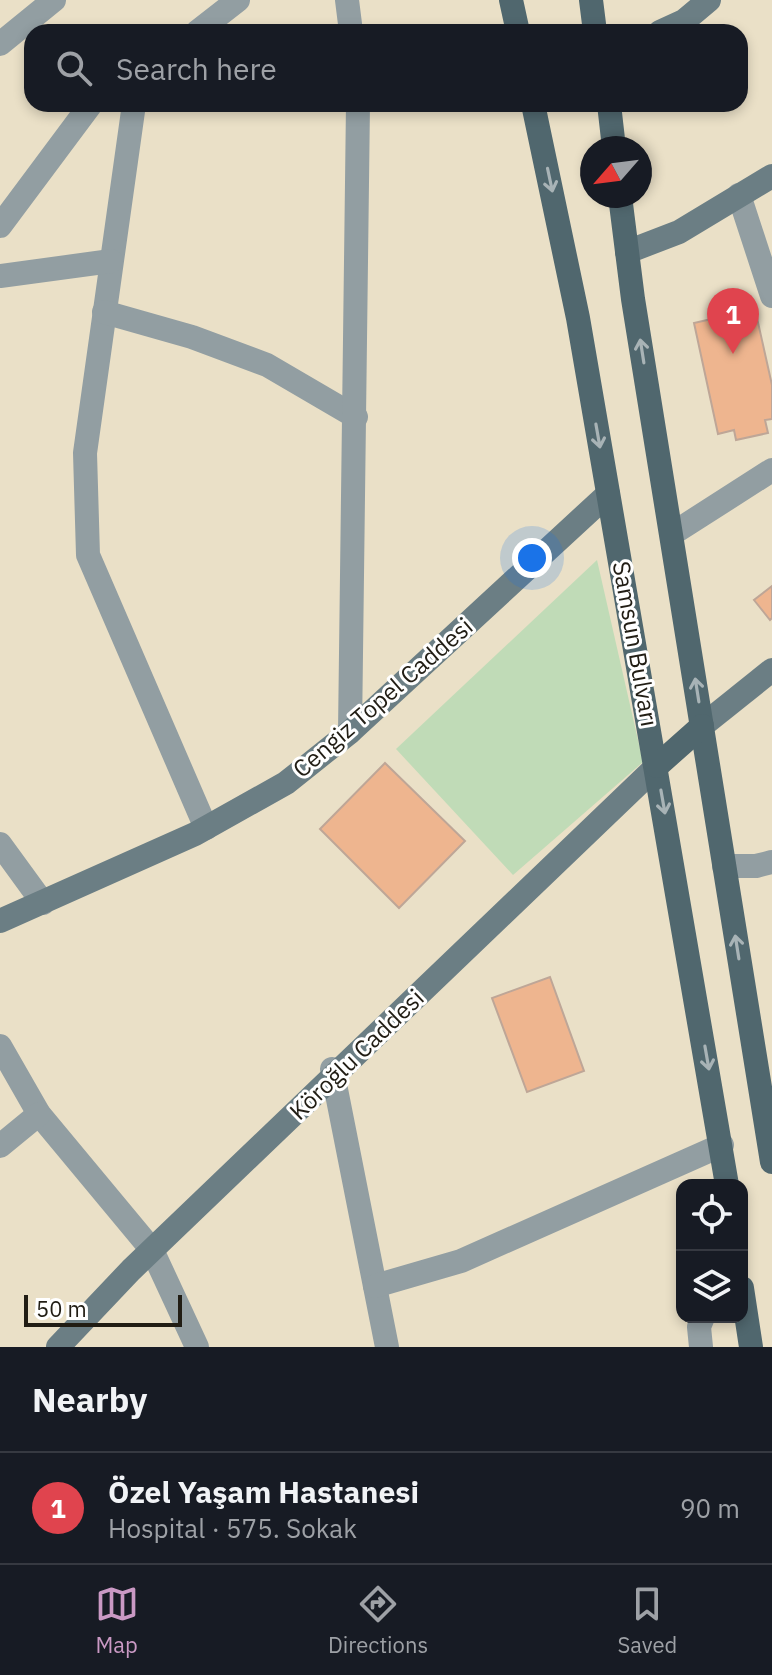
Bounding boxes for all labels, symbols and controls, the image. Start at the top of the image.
search box [24,24,748,112]
icon: search [52,46,96,90]
text: Search here [116,49,277,88]
north arrow [580,136,652,208]
one-way arrow [543,167,558,193]
pin: 1 [707,288,759,354]
one-way arrow [634,339,649,364]
one-way arrow [591,422,606,448]
your location [512,538,552,578]
street label: Samsun Bulvarı [606,559,666,729]
street label: Cengiz Topel Caddesi [286,610,479,784]
one-way arrow [689,678,704,704]
one-way arrow [657,789,672,814]
one-way arrow [729,935,744,960]
street label: Köroğlu Caddesi [282,982,430,1127]
one-way arrow [700,1045,715,1070]
map controls [676,1179,748,1323]
button: locate [676,1179,748,1251]
button: layers [676,1251,748,1323]
scale bar [24,1291,182,1327]
text: 50 m [36,1294,87,1323]
text: Nearby [32,1377,147,1421]
text: Özel Yaşam Hastanesi [108,1472,419,1511]
text: 1 [50,1491,66,1525]
text: 90 m [680,1491,740,1525]
text: Hospital · 575. Sokak [108,1511,357,1545]
tab: Map [95,1582,139,1659]
tab: Directions [328,1582,428,1659]
tab: Saved [617,1582,677,1659]

